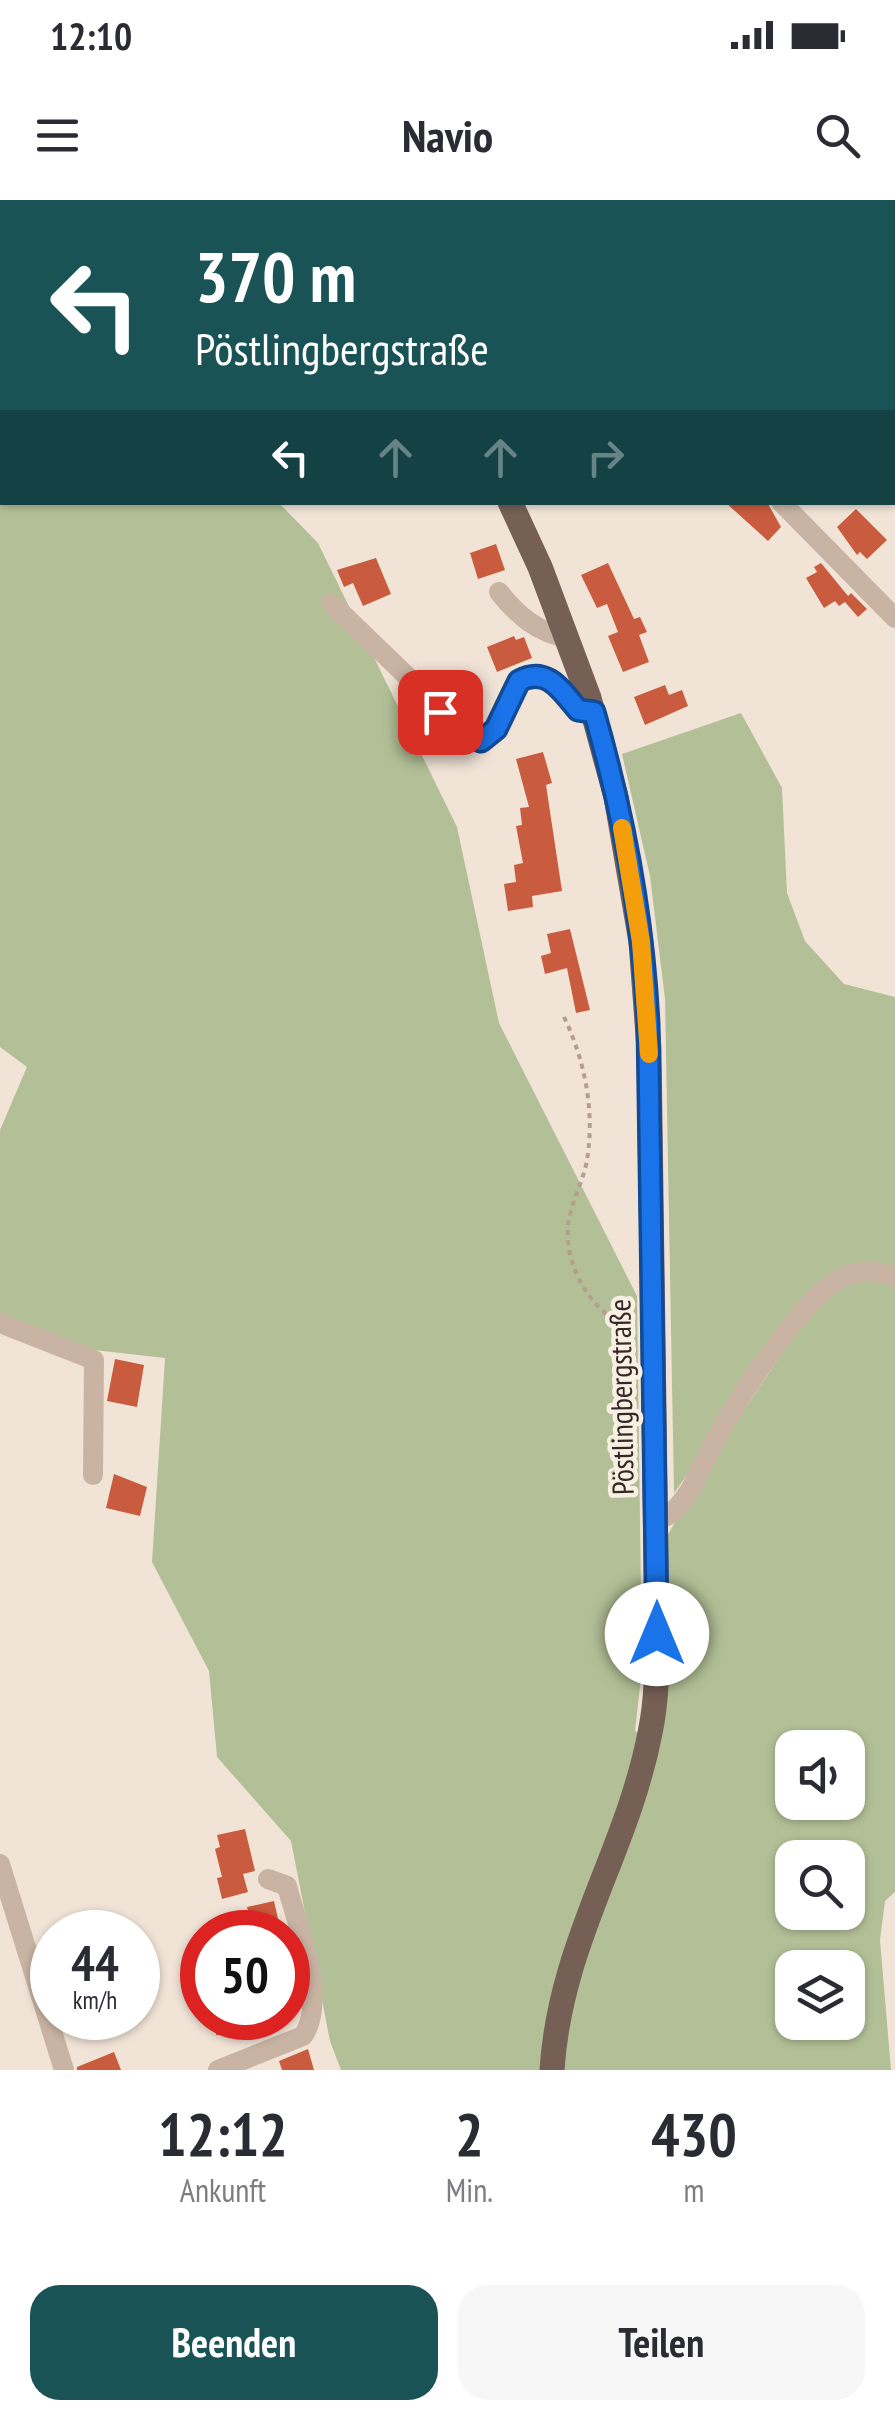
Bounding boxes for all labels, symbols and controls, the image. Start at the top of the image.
text: 12:10 [50,11,132,60]
text: Navio [402,106,493,164]
icon: menu [30,108,85,163]
icon: search [810,108,865,163]
text: 370 m [195,231,356,321]
icon: left [30,240,160,370]
text: Pöstlingbergstraße [195,319,489,377]
icon: left [263,430,318,485]
icon: ahead [368,430,423,485]
icon: ahead [473,430,528,485]
icon: right [578,430,633,485]
pin [398,670,483,755]
icon: arrive [413,685,468,740]
street label: Pöstlingbergstraße [599,1299,642,1495]
position arrow [605,1582,709,1686]
map controls [775,1730,865,2040]
button: sound [775,1730,865,1820]
button: search [775,1840,865,1930]
speed limit sign: 50 [180,1910,310,2040]
text: 44 [71,1930,119,1995]
button: layers [775,1950,865,2040]
text: km/h [73,1984,117,2016]
text: 12:12 [158,2095,288,2173]
text: 2 [455,2095,484,2173]
text: 430 [651,2095,737,2173]
text: Ankunft [180,2169,266,2211]
text: Min. [446,2169,493,2211]
text: m [684,2169,704,2211]
button: Beenden [30,2285,438,2400]
button: Teilen [458,2285,865,2400]

